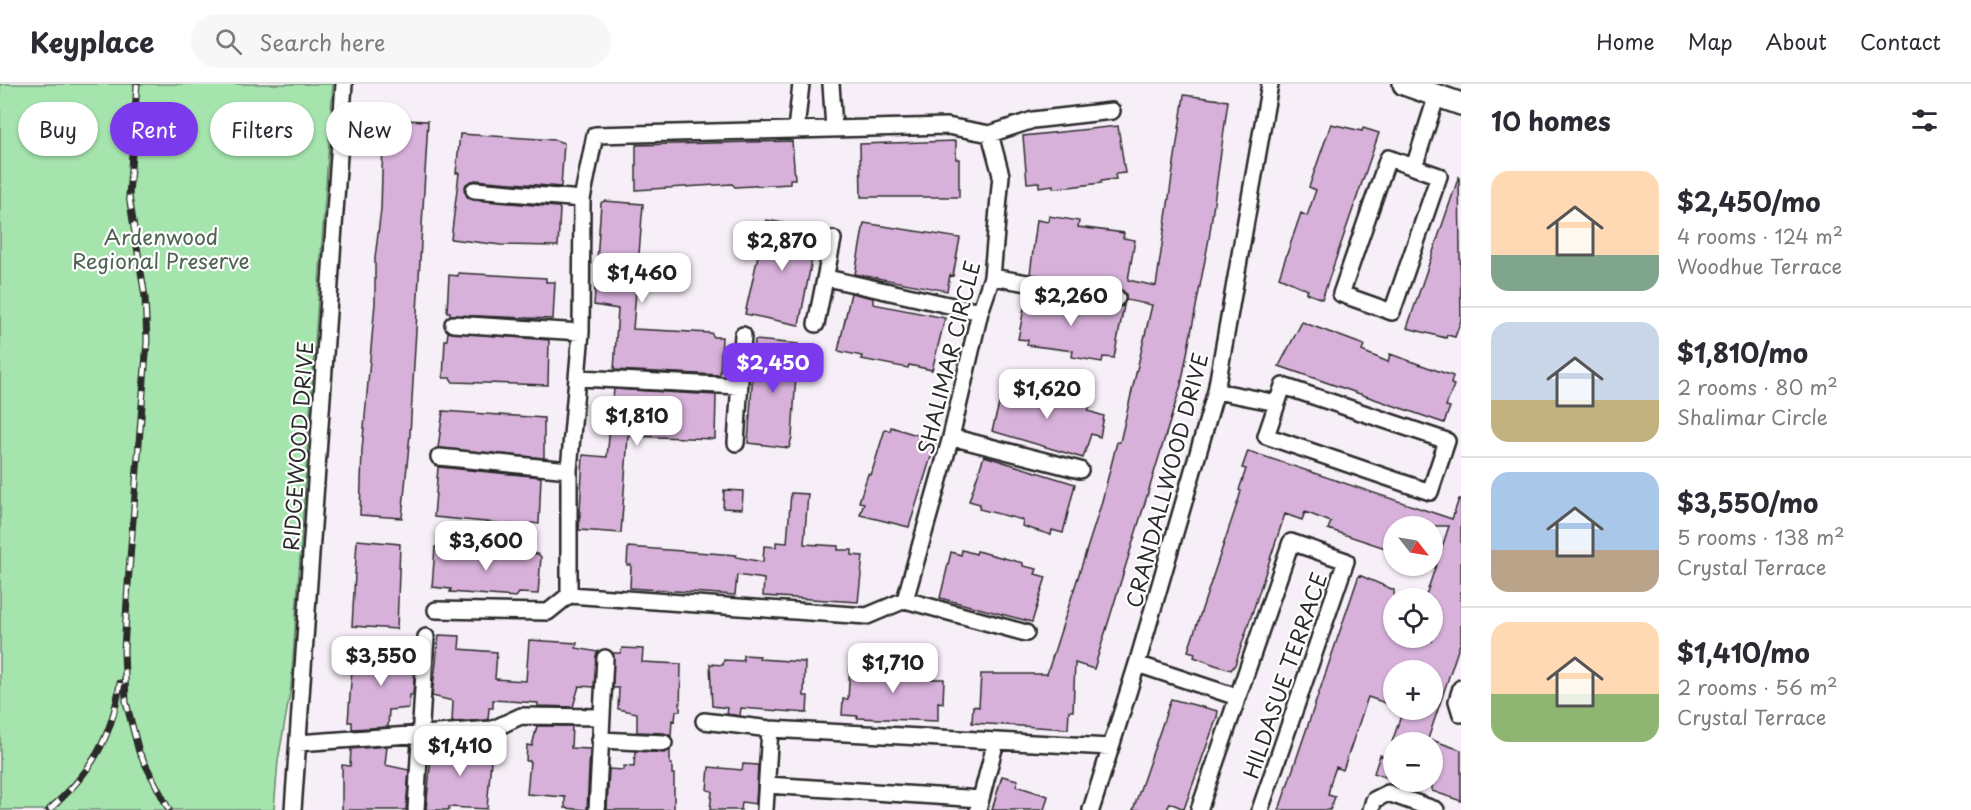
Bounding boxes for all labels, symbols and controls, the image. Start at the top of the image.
search box [191,14,611,68]
text: Keyplace [30,20,155,63]
icon: search [212,25,245,58]
text: Search here [260,25,385,58]
text: Home [1596,25,1655,57]
text: Map [1688,25,1733,57]
text: About [1766,25,1827,57]
text: Contact [1860,25,1941,57]
text: 10 homes [1491,101,1611,140]
chip: Buy [18,102,98,156]
chip: Rent [110,102,198,156]
chip: Filters [210,102,314,156]
chip: New [326,102,412,156]
icon: filters [1908,104,1941,137]
text: $2,450/mo [1677,182,1821,221]
icon: home [1539,195,1611,267]
park label: Ardenwood Regional Preserve [72,220,250,276]
pin: $2,870 [733,221,831,272]
text: 4 rooms · 124 m² [1677,221,1843,251]
text: $2,870 [747,225,817,255]
text: Woodhue Terrace [1677,251,1842,281]
pin: $1,460 [593,253,691,304]
text: $1,460 [607,257,677,287]
street label: SHALIMAR CIRCLE [908,257,988,457]
pin: $2,260 [1022,276,1120,327]
text: $2,260 [1034,280,1108,310]
text: $1,810/mo [1677,333,1808,372]
street label: RIDGEWOOD DRIVE [274,340,320,552]
pin: $2,450 [724,343,822,394]
icon: home [1539,346,1611,418]
text: $2,450 [737,347,809,377]
street label: CRANDALLWOOD DRIVE [1117,349,1215,611]
pin: $1,620 [998,369,1096,420]
text: 2 rooms · 80 m² [1677,372,1838,402]
text: $1,620 [1013,373,1081,403]
pin: $1,810 [588,396,686,447]
text: $1,810 [605,400,669,430]
text: Shalimar Circle [1677,402,1828,432]
text: $3,550/mo [1677,483,1818,522]
icon: home [1539,496,1611,568]
north arrow [1383,516,1443,576]
map controls [1383,516,1443,792]
pin: $3,600 [437,521,535,572]
text: 5 rooms · 138 m² [1677,522,1845,552]
text: $3,600 [449,525,523,555]
text: Crystal Terrace [1677,552,1826,582]
street label: HILDASUE TERRACE [1234,567,1334,783]
button: locate [1383,588,1443,648]
text: $1,410/mo [1677,633,1810,672]
pin: $3,550 [332,636,430,687]
text: $3,550 [345,640,417,670]
pin: $1,710 [844,643,942,694]
icon: home [1539,646,1611,718]
text: $1,710 [862,647,924,677]
button: + [1383,660,1443,720]
text: 2 rooms · 56 m² [1677,672,1838,702]
text: Crystal Terrace [1677,702,1826,732]
pin: $1,410 [411,726,509,777]
text: $1,410 [428,730,492,760]
button: − [1383,732,1443,792]

